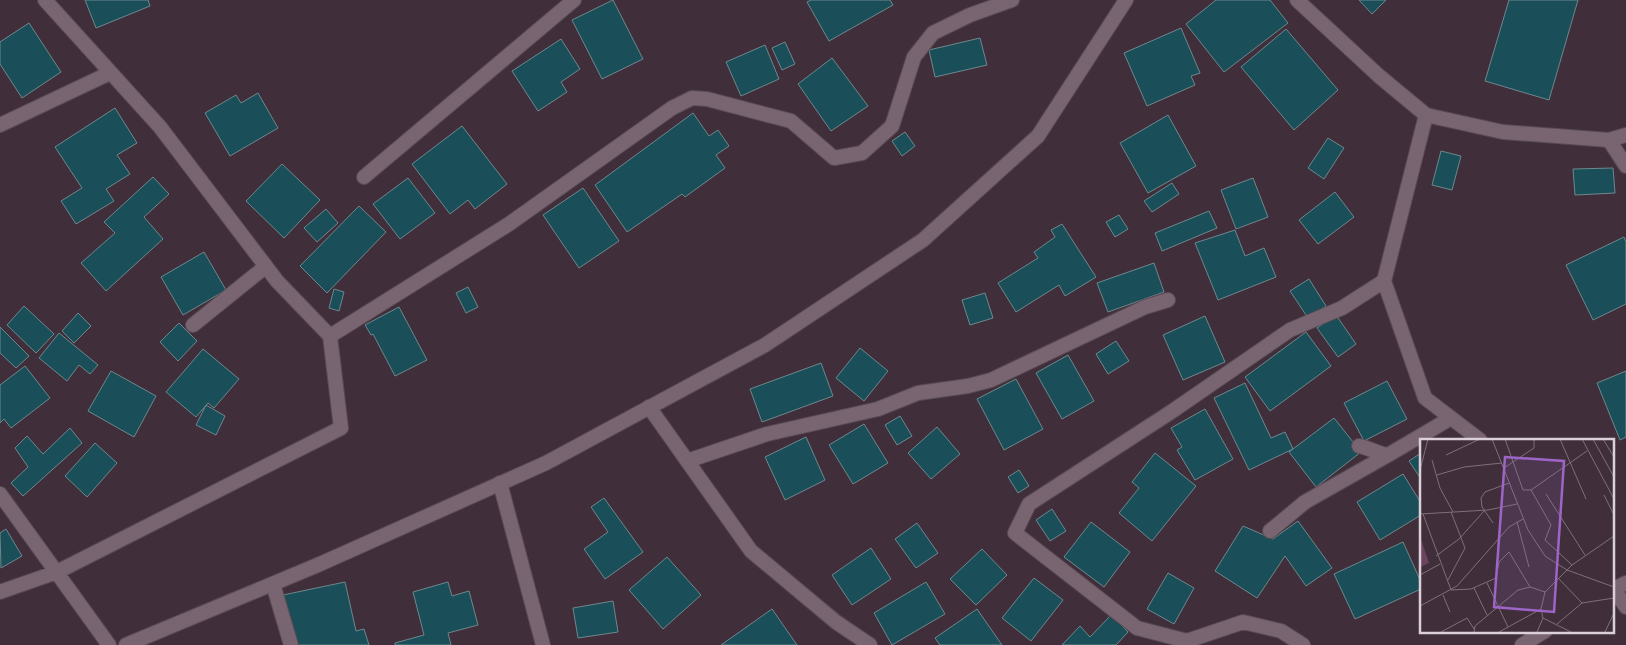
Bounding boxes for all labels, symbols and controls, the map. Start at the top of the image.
inset map [1420,439,1614,632]

